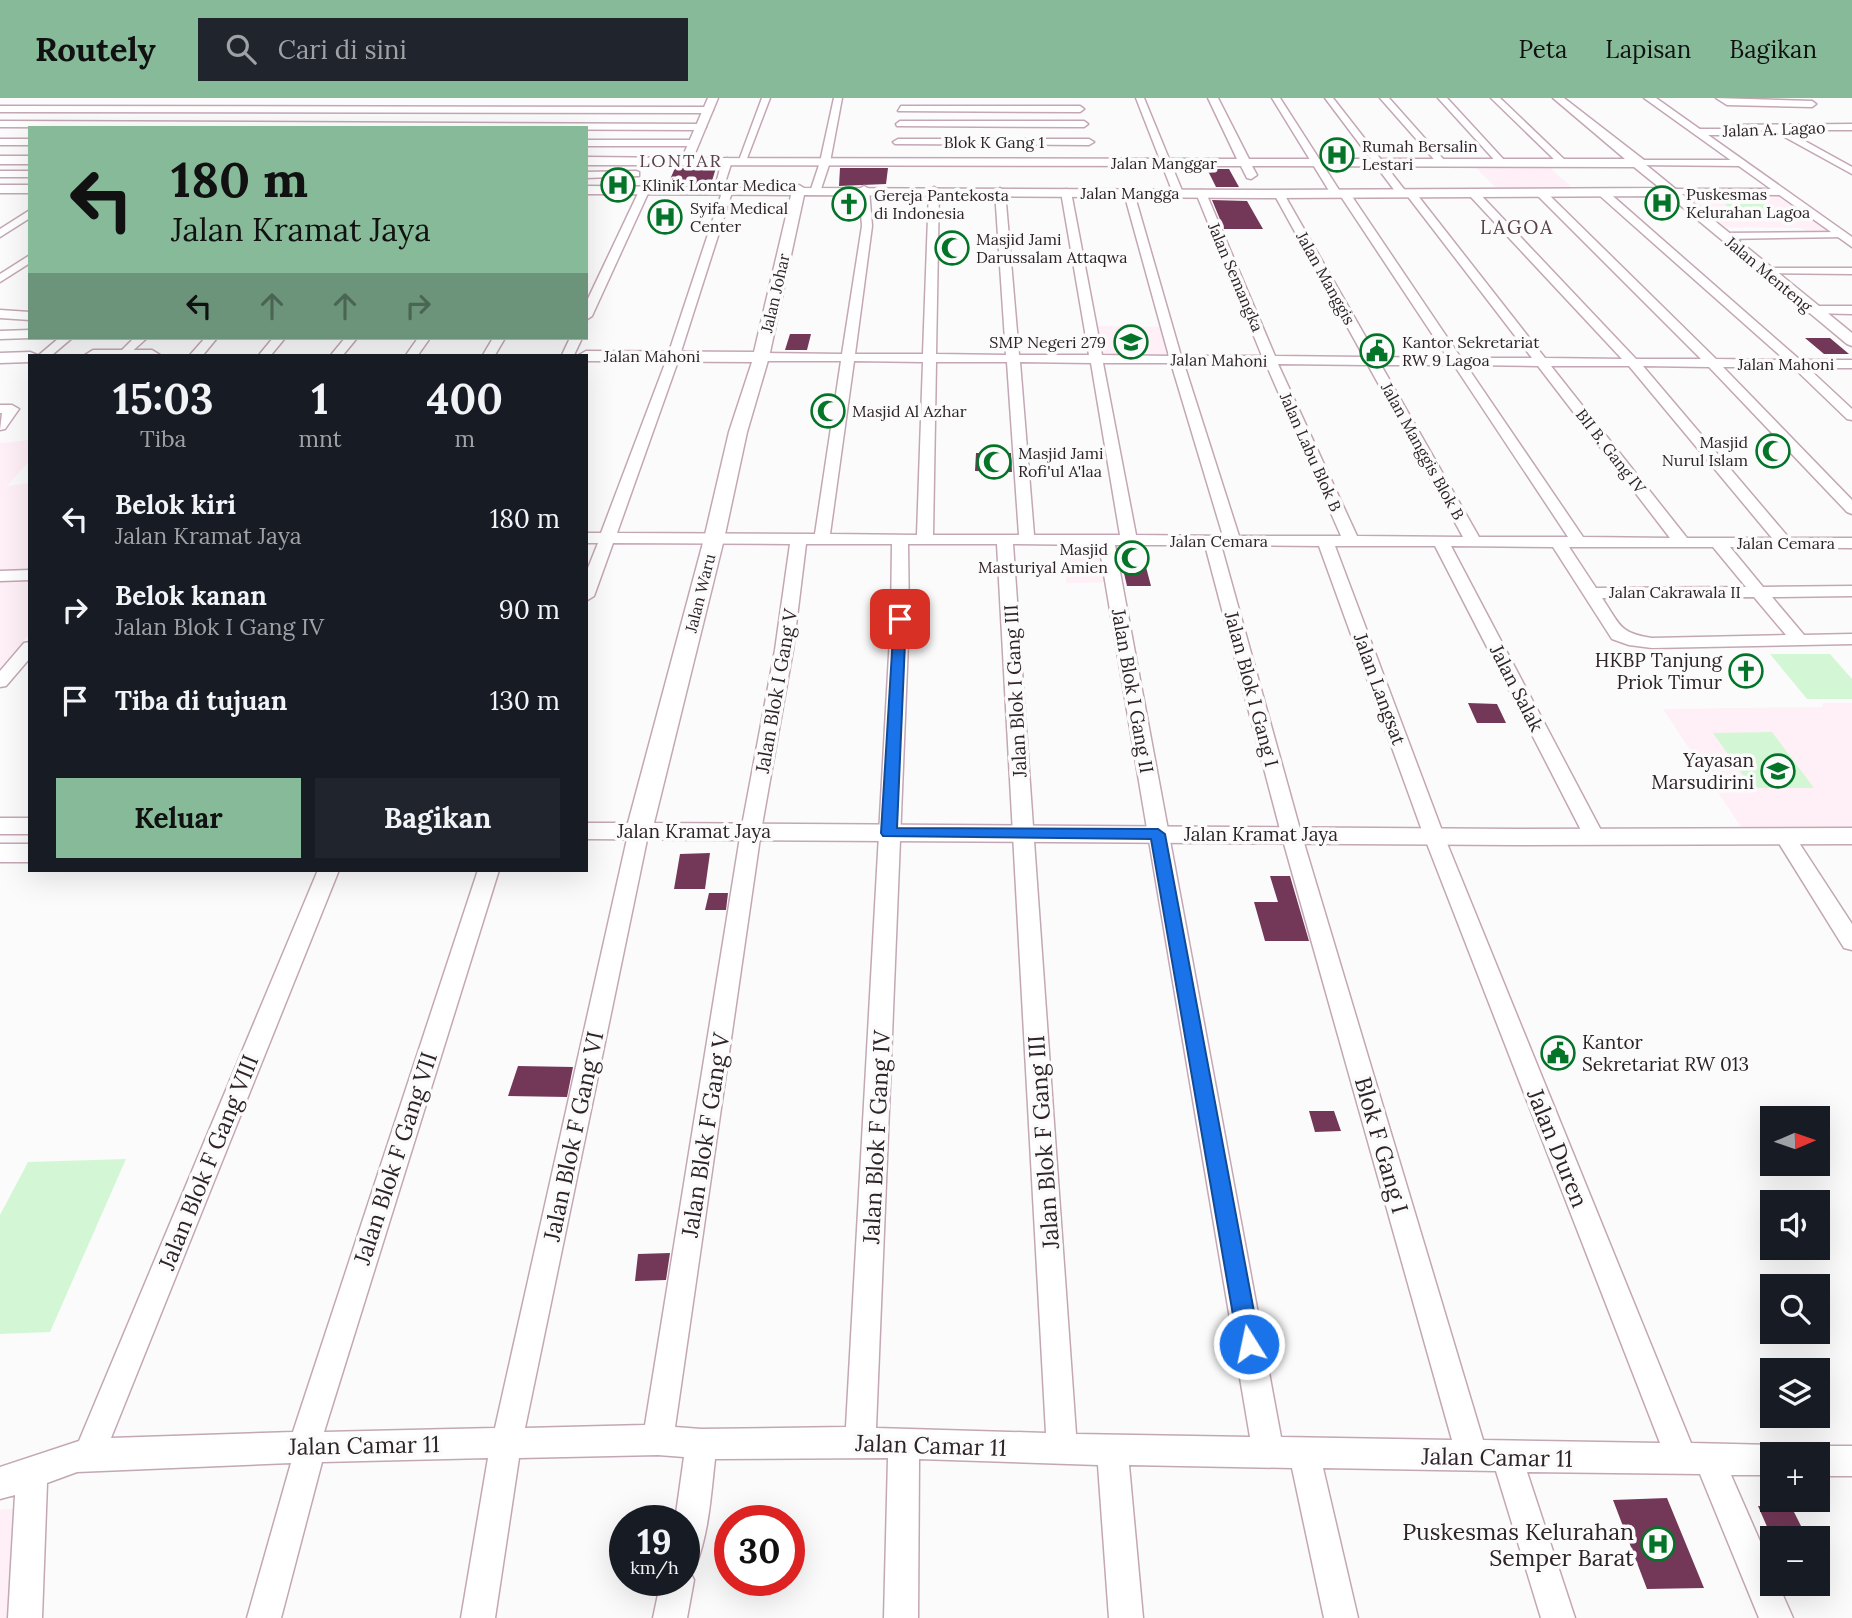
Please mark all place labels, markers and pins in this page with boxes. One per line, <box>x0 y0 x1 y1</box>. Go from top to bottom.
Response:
hospital icon: Rumah Bersalin Lestari <box>1318 136 1356 174</box>
place label: Rumah Bersalin Lestari <box>1362 136 1478 174</box>
hospital icon: Klinik Lontar Medica <box>599 166 637 204</box>
place label: Klinik Lontar Medica <box>642 175 797 195</box>
hospital icon: Puskesmas Kelurahan Lagoa <box>1643 184 1681 222</box>
place label: Puskesmas Kelurahan Lagoa <box>1686 184 1810 222</box>
church icon: Gereja Pantekosta di Indonesia <box>830 185 868 223</box>
place label: Gereja Pantekosta di Indonesia <box>874 185 1009 223</box>
hospital icon: Syifa Medical Center <box>646 198 684 236</box>
place label: Syifa Medical Center <box>690 198 788 236</box>
mosque icon: Masjid Jami Darussalam Attaqwa <box>933 229 971 267</box>
place label: Masjid Jami Darussalam Attaqwa <box>976 229 1128 267</box>
school or university icon: SMP Negeri 279 <box>1112 323 1150 361</box>
place label: SMP Negeri 279 <box>989 332 1106 352</box>
public building icon: Kantor Sekretariat RW 9 Lagoa <box>1358 332 1396 370</box>
place label: Kantor Sekretariat RW 9 Lagoa <box>1402 332 1540 370</box>
mosque icon: Masjid Al Azhar <box>809 392 847 430</box>
place label: Masjid Al Azhar <box>852 401 967 421</box>
place label: Masjid Nurul Islam <box>1662 432 1748 470</box>
mosque icon: Masjid Nurul Islam <box>1754 432 1792 470</box>
mosque icon: Masjid Jami Rofi'ul A'laa <box>975 443 1013 481</box>
place label: Masjid Jami Rofi'ul A'laa <box>1018 443 1104 481</box>
place label: Masjid Masturiyal Amien <box>978 539 1108 577</box>
mosque icon: Masjid Masturiyal Amien <box>1113 539 1151 577</box>
pin <box>870 589 930 649</box>
place label: HKBP Tanjung Priok Timur <box>1595 648 1723 694</box>
church icon: HKBP Tanjung Priok Timur <box>1727 652 1765 690</box>
place label: Yayasan Marsudirini <box>1651 748 1754 794</box>
school or university icon: Yayasan Marsudirini <box>1759 752 1797 790</box>
place label: Kantor Sekretariat RW 013 <box>1582 1030 1749 1076</box>
public building icon: Kantor Sekretariat RW 013 <box>1539 1034 1577 1072</box>
place label: Puskesmas Kelurahan Semper Barat <box>1402 1517 1634 1572</box>
hospital icon: Puskesmas Kelurahan Semper Barat <box>1639 1525 1677 1563</box>

